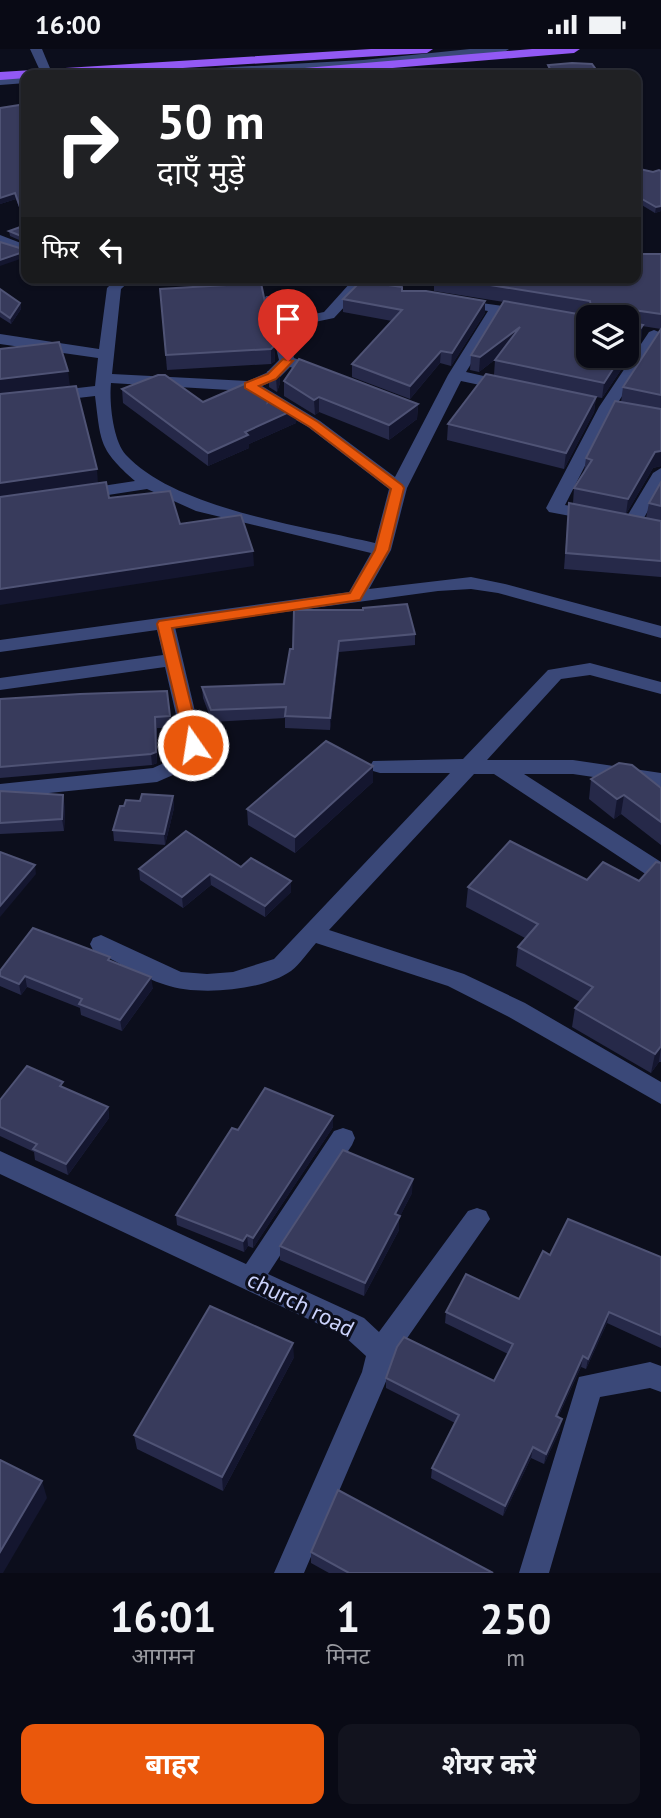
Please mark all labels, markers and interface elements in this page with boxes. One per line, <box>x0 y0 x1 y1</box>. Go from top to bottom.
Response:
text: 16:00 <box>35 8 101 41</box>
text: 50 m <box>157 89 264 153</box>
icon: right <box>42 98 133 189</box>
text: दाएँ मुड़ें <box>157 151 245 193</box>
icon: left <box>93 231 131 269</box>
text: फिर <box>42 232 79 265</box>
pin <box>258 289 318 361</box>
icon: arrive <box>269 300 307 338</box>
map controls <box>576 305 639 368</box>
button: layers <box>576 305 639 368</box>
position arrow <box>156 708 230 782</box>
street label: church road <box>243 1264 360 1343</box>
text: 16:01 <box>110 1589 216 1644</box>
text: 1 <box>336 1589 360 1644</box>
text: 250 <box>480 1591 551 1646</box>
text: आगमन <box>132 1641 194 1670</box>
text: मिनट <box>326 1641 370 1670</box>
text: m <box>506 1643 525 1672</box>
button: बाहर <box>21 1724 324 1804</box>
button: शेयर करें <box>338 1724 640 1804</box>

